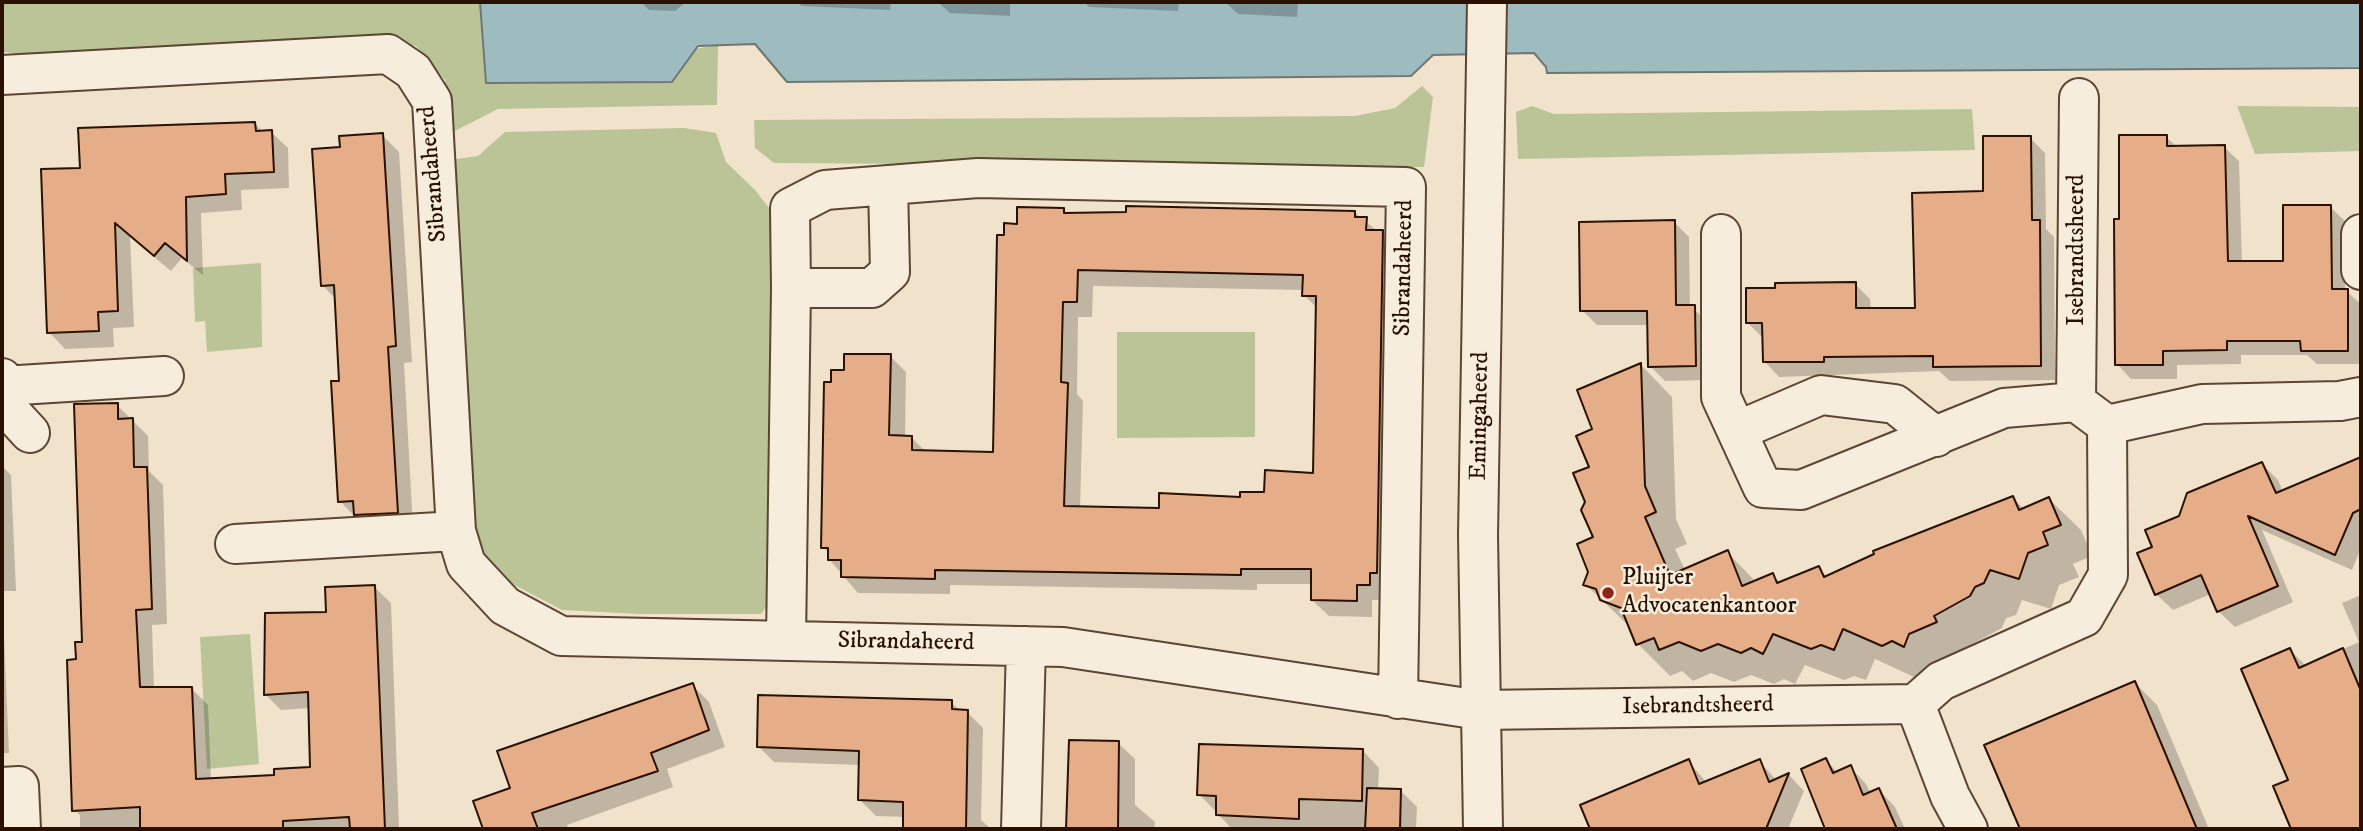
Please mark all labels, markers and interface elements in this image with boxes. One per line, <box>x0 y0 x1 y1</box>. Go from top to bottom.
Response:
street label: Sibrandaheerd <box>414 105 454 243</box>
street label: Isebrandtsheerd <box>2064 174 2092 326</box>
street label: Sibrandaheerd <box>1389 199 1421 337</box>
street label: Emingaheerd <box>1465 351 1497 481</box>
place label: Pluijter Advocatenkantoor <box>1622 565 1796 621</box>
marker: Pluijter Advocatenkantoor <box>1600 585 1616 601</box>
street label: Sibrandaheerd <box>837 627 975 659</box>
street label: Isebrandtsheerd <box>1622 691 1774 723</box>

